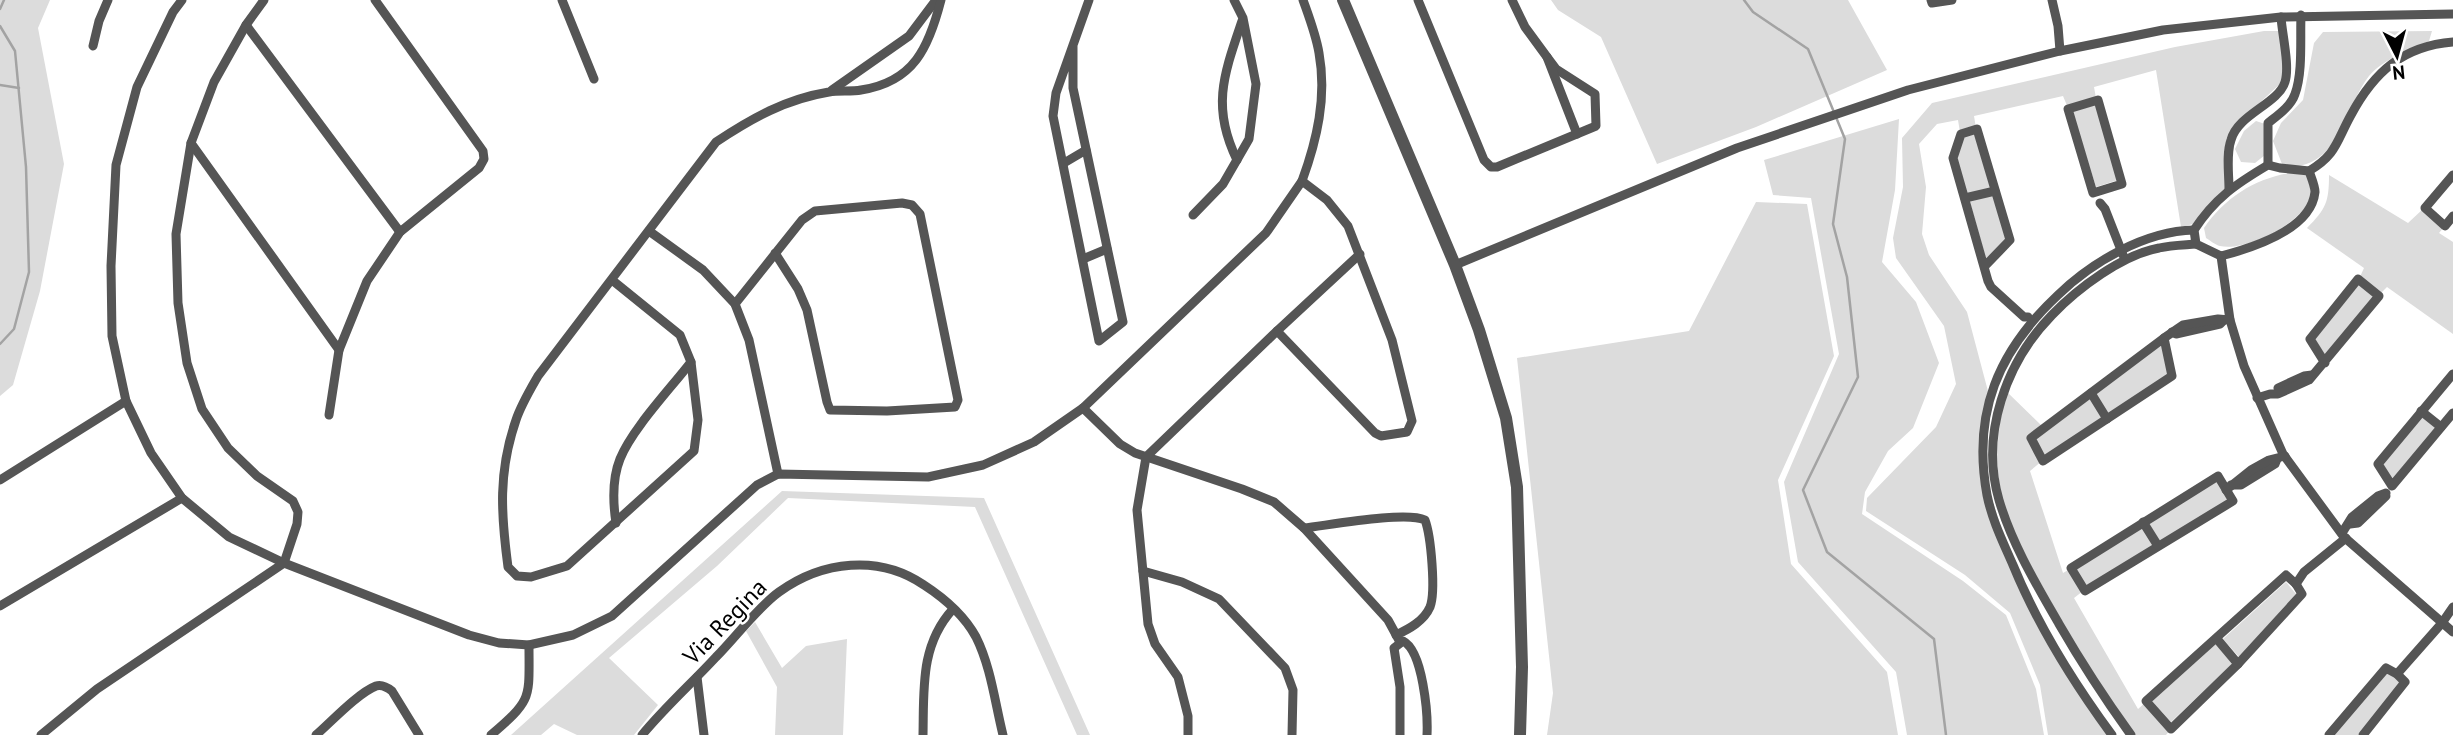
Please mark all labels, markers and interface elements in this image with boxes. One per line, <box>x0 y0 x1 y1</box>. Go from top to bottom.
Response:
north arrow <box>2362 21 2432 91</box>
text: N <box>2391 60 2406 85</box>
street label: Via Regina <box>675 572 773 672</box>

